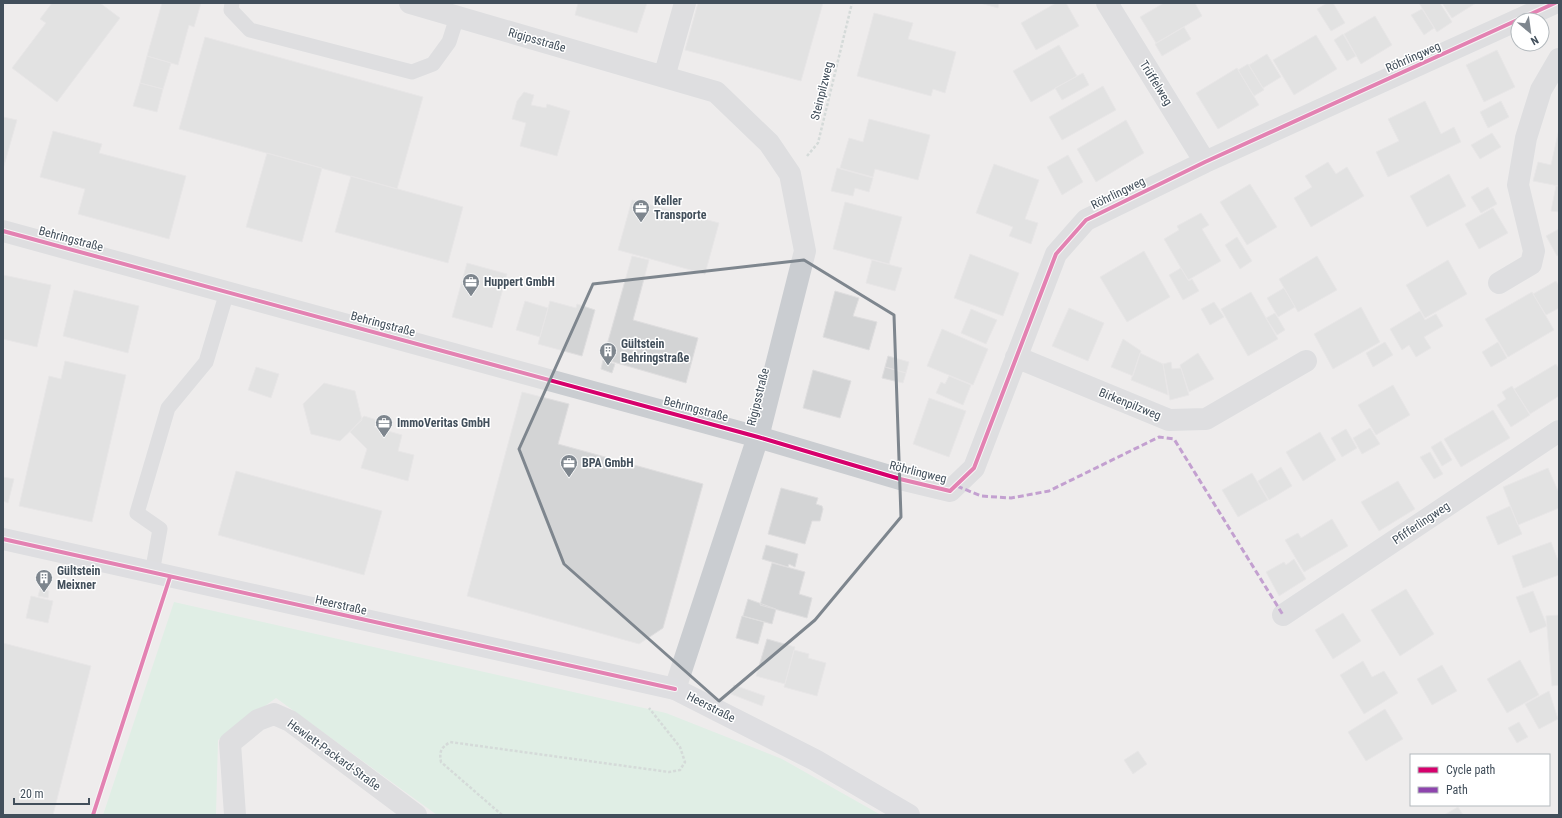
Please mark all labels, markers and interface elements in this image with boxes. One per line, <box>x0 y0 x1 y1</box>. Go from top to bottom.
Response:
north arrow <box>1510 12 1550 52</box>
street label: Rigipsstraße <box>507 25 568 55</box>
text: N <box>1528 33 1541 48</box>
street label: Röhrlingweg <box>1383 39 1443 75</box>
street label: Trüffelweg <box>1137 58 1175 108</box>
street label: Steinpilzweg <box>808 60 836 122</box>
street label: Röhrlingweg <box>1089 174 1147 212</box>
place label: Keller Transporte <box>654 194 707 222</box>
office icon: Keller Transporte <box>631 198 651 223</box>
street label: Behringstraße <box>37 224 105 254</box>
office icon: Huppert GmbH <box>461 272 481 297</box>
place label: Huppert GmbH <box>484 275 555 289</box>
street label: Behringstraße <box>349 309 417 339</box>
place label: Gültstein Behringstraße <box>621 337 690 365</box>
building icon: Gültstein Behringstraße <box>598 341 618 366</box>
street label: Rigipsstraße <box>744 366 772 427</box>
street label: Birkenpilzweg <box>1097 385 1163 423</box>
street label: Behringstraße <box>662 394 730 424</box>
office icon: ImmoVeritas GmbH <box>374 413 394 438</box>
place label: ImmoVeritas GmbH <box>397 416 490 430</box>
office icon: BPA GmbH <box>559 453 579 478</box>
place label: BPA GmbH <box>582 456 634 470</box>
street label: Röhrlingweg <box>888 458 948 486</box>
street label: Pfifferlingweg <box>1390 499 1452 547</box>
place label: Gültstein Meixner <box>57 564 101 592</box>
building icon: Gültstein Meixner <box>34 568 54 593</box>
street label: Heerstraße <box>314 592 368 618</box>
street label: Heerstraße <box>684 689 738 725</box>
street label: Hewlett-Packard-Straße <box>285 717 384 794</box>
legend <box>1410 754 1550 806</box>
text: Cycle path <box>1446 763 1496 777</box>
scale bar <box>14 780 89 806</box>
text: Path <box>1446 783 1468 797</box>
text: 20 m <box>20 787 44 801</box>

